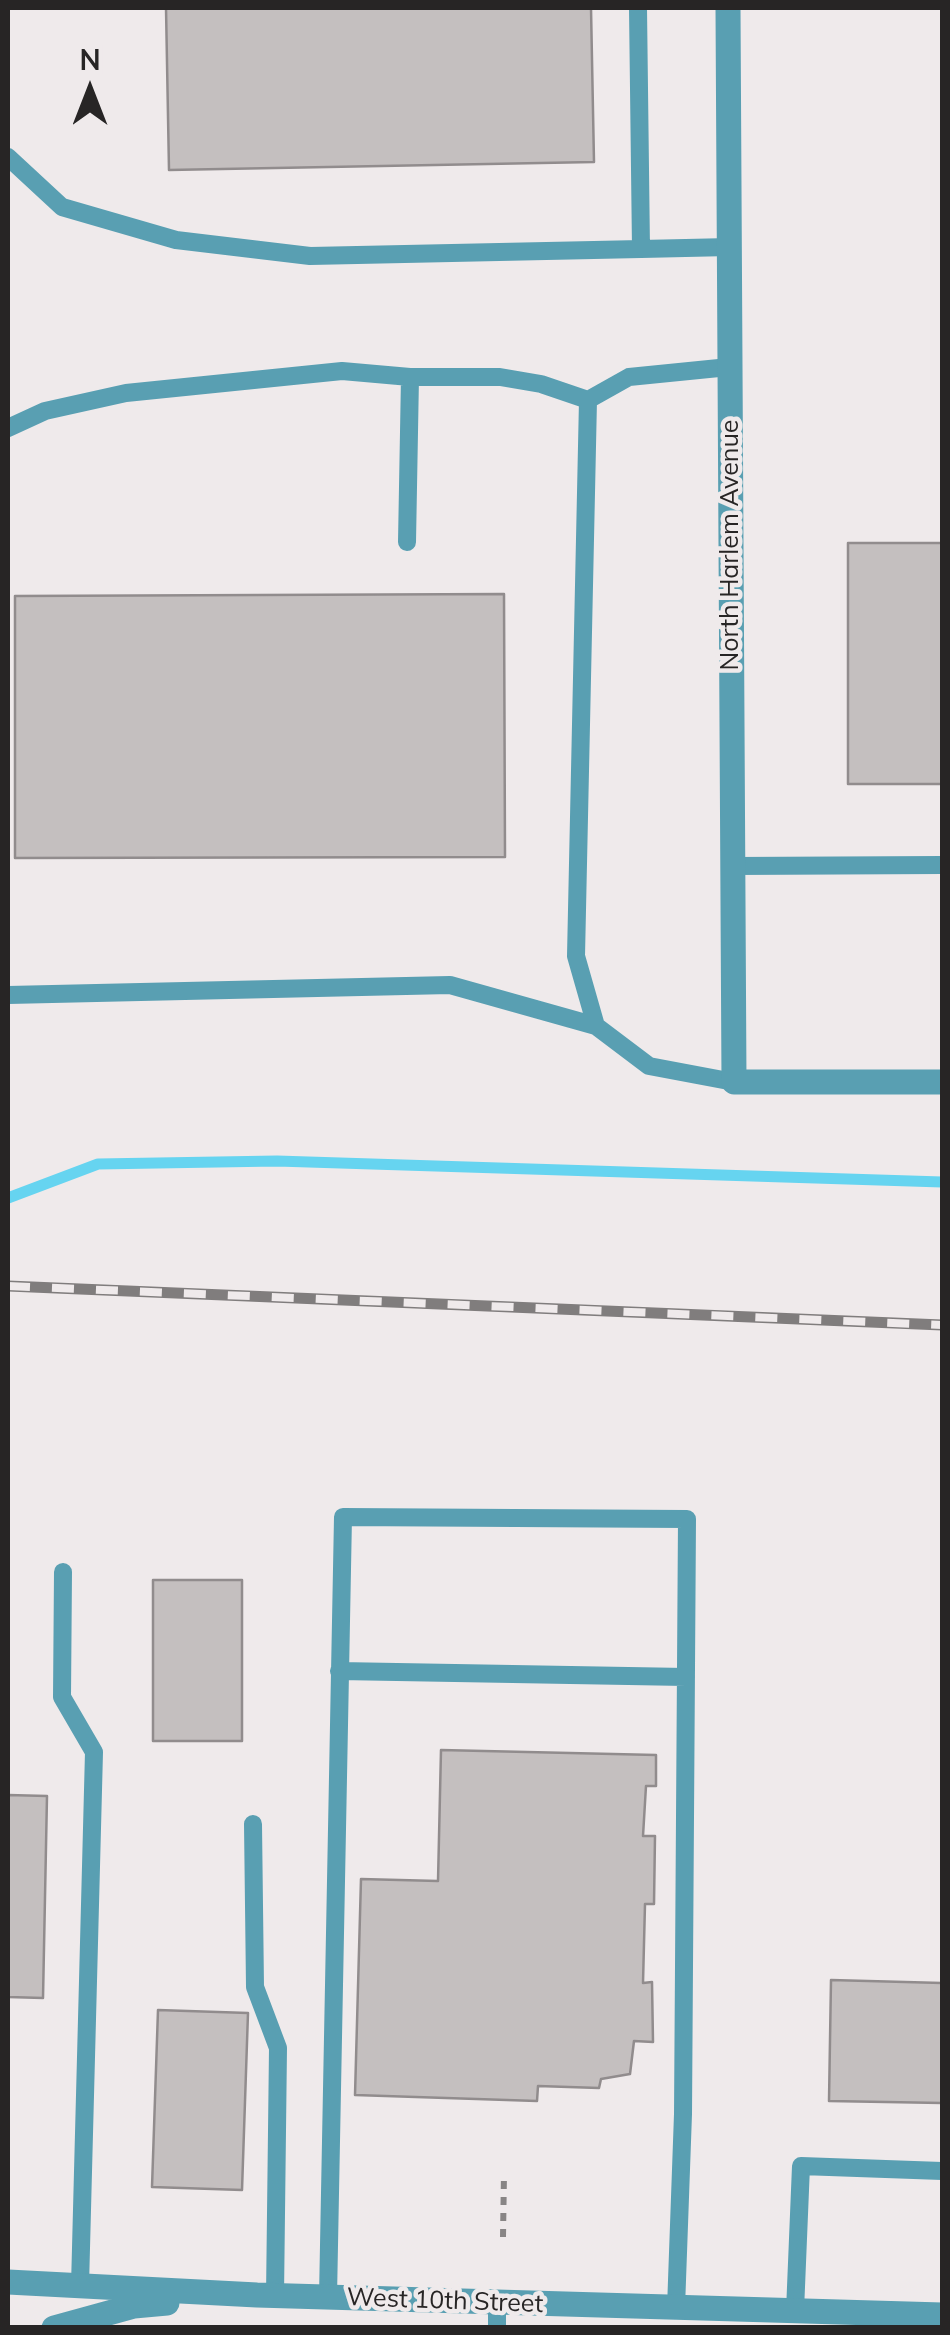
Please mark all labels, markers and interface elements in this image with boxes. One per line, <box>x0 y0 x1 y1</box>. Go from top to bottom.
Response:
north arrow <box>40 40 140 140</box>
text: N <box>79 42 101 77</box>
street label: North Harlem Avenue <box>715 420 745 670</box>
street label: West 10th Street <box>346 2283 544 2319</box>

